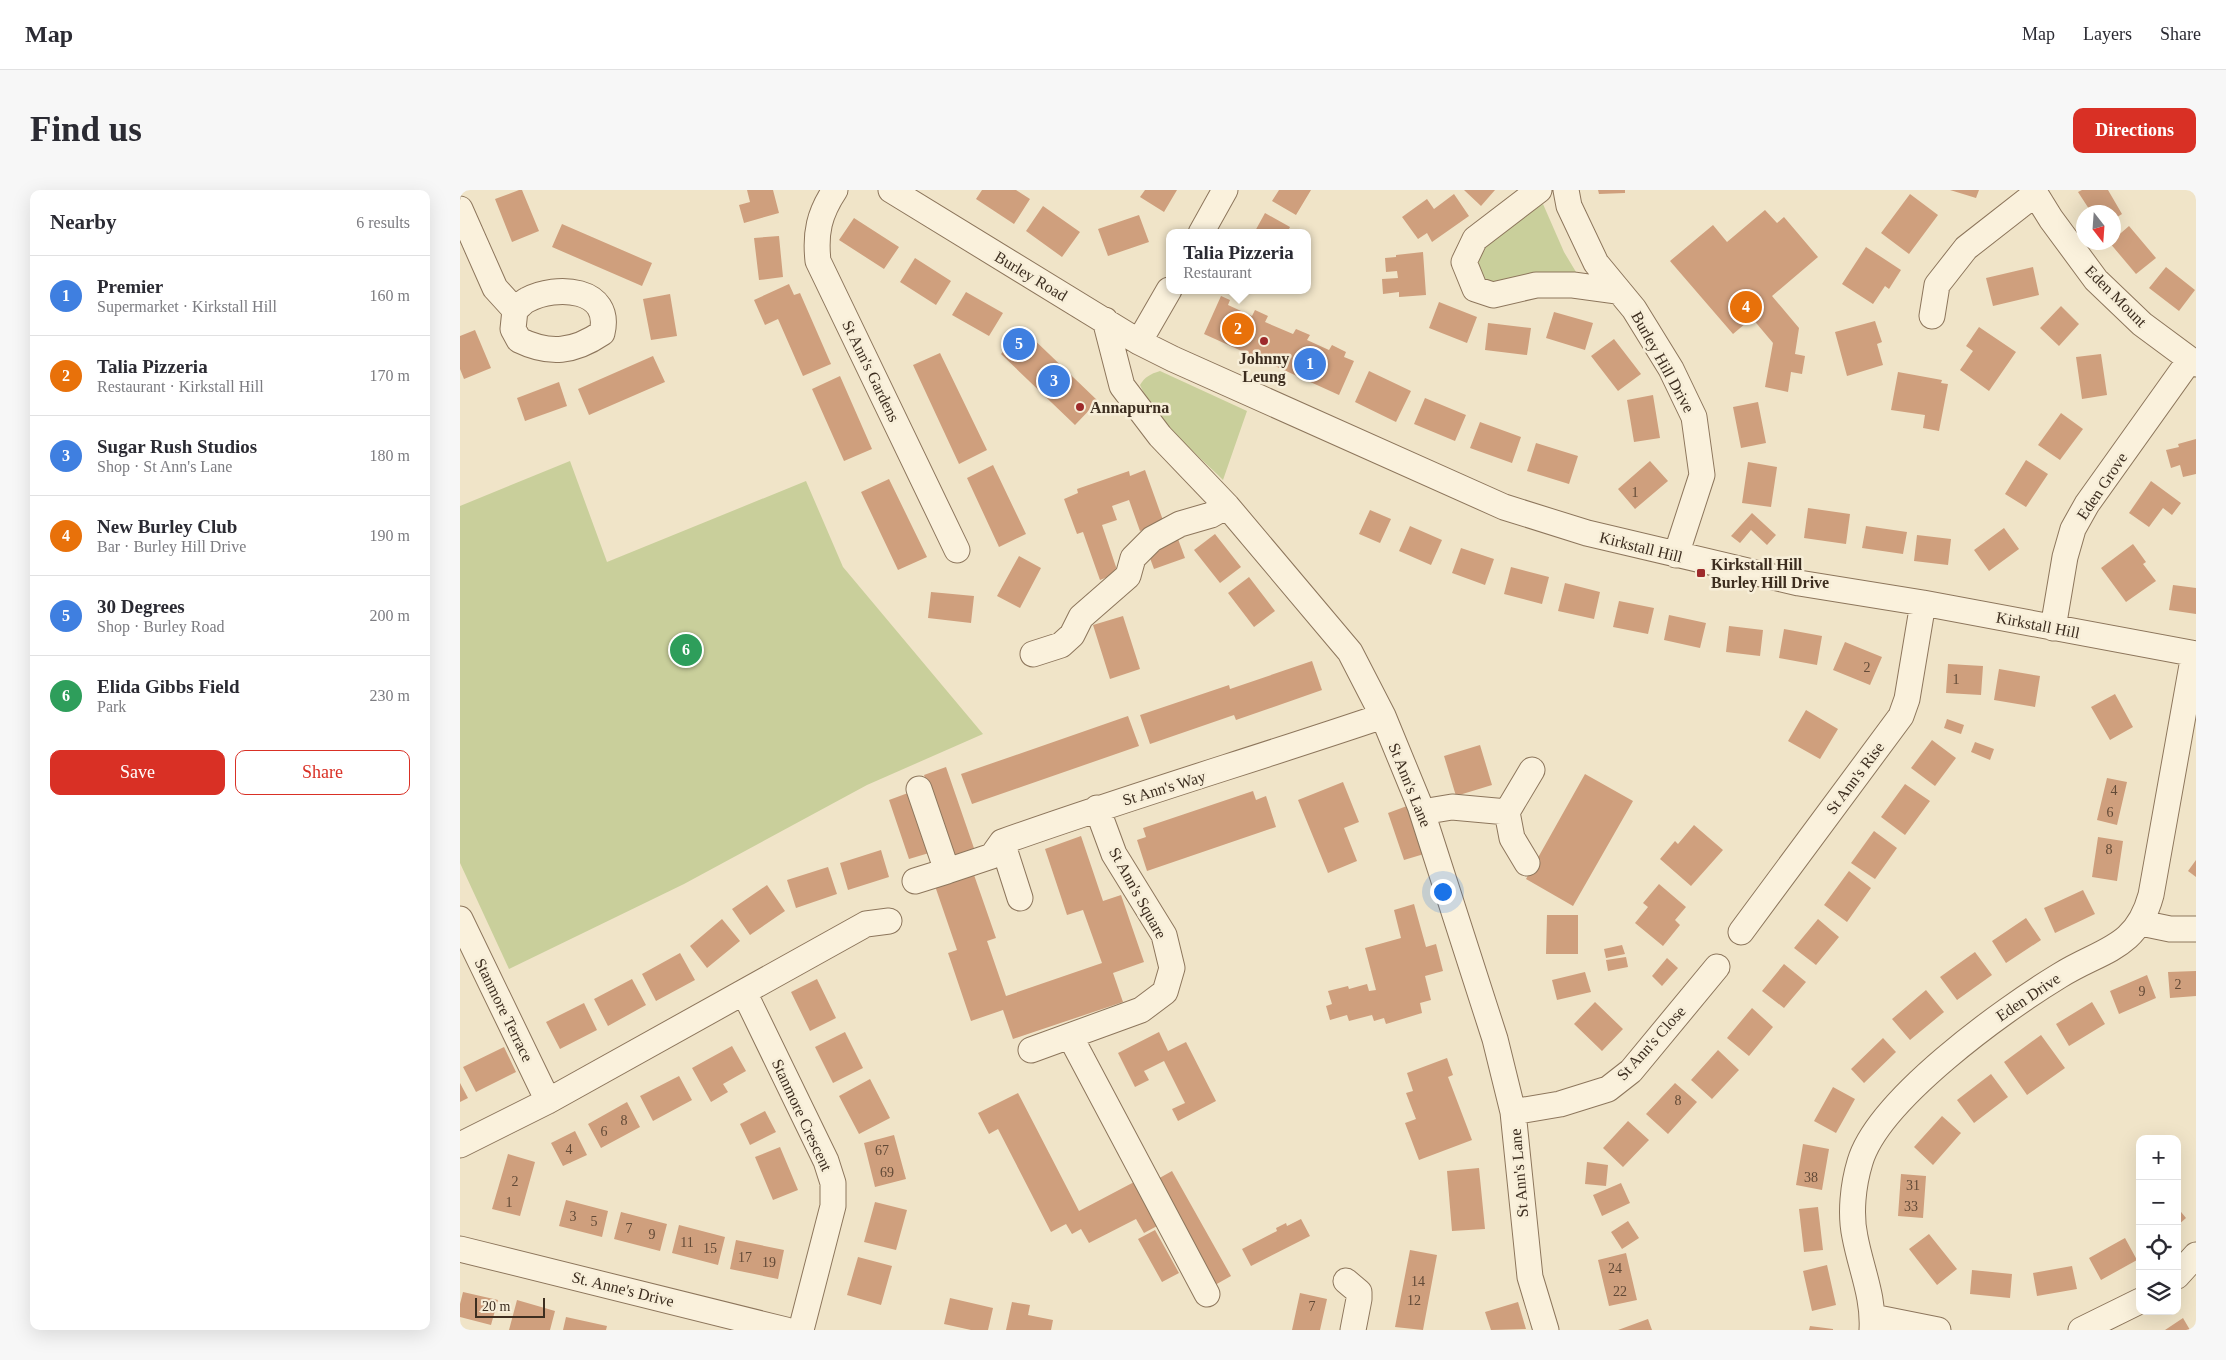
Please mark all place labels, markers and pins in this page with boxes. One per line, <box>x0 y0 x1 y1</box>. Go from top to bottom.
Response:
pin: 4 <box>1730 288 1762 326</box>
pin: 2 <box>1222 310 1254 348</box>
pin: 5 <box>1003 325 1035 363</box>
marker: Johnny Leung <box>1258 335 1270 347</box>
pin: 1 <box>1294 345 1326 383</box>
place label: Johnny Leung <box>1239 350 1289 386</box>
pin: 3 <box>1038 362 1070 400</box>
place label: Annapurna <box>1090 399 1169 417</box>
marker: Annapurna <box>1074 401 1086 413</box>
place label: Kirkstall Hill Burley Hill Drive <box>1711 556 1829 592</box>
marker: Kirkstall Hill Burley Hill Drive <box>1695 567 1707 579</box>
pin: 6 <box>670 631 702 669</box>

